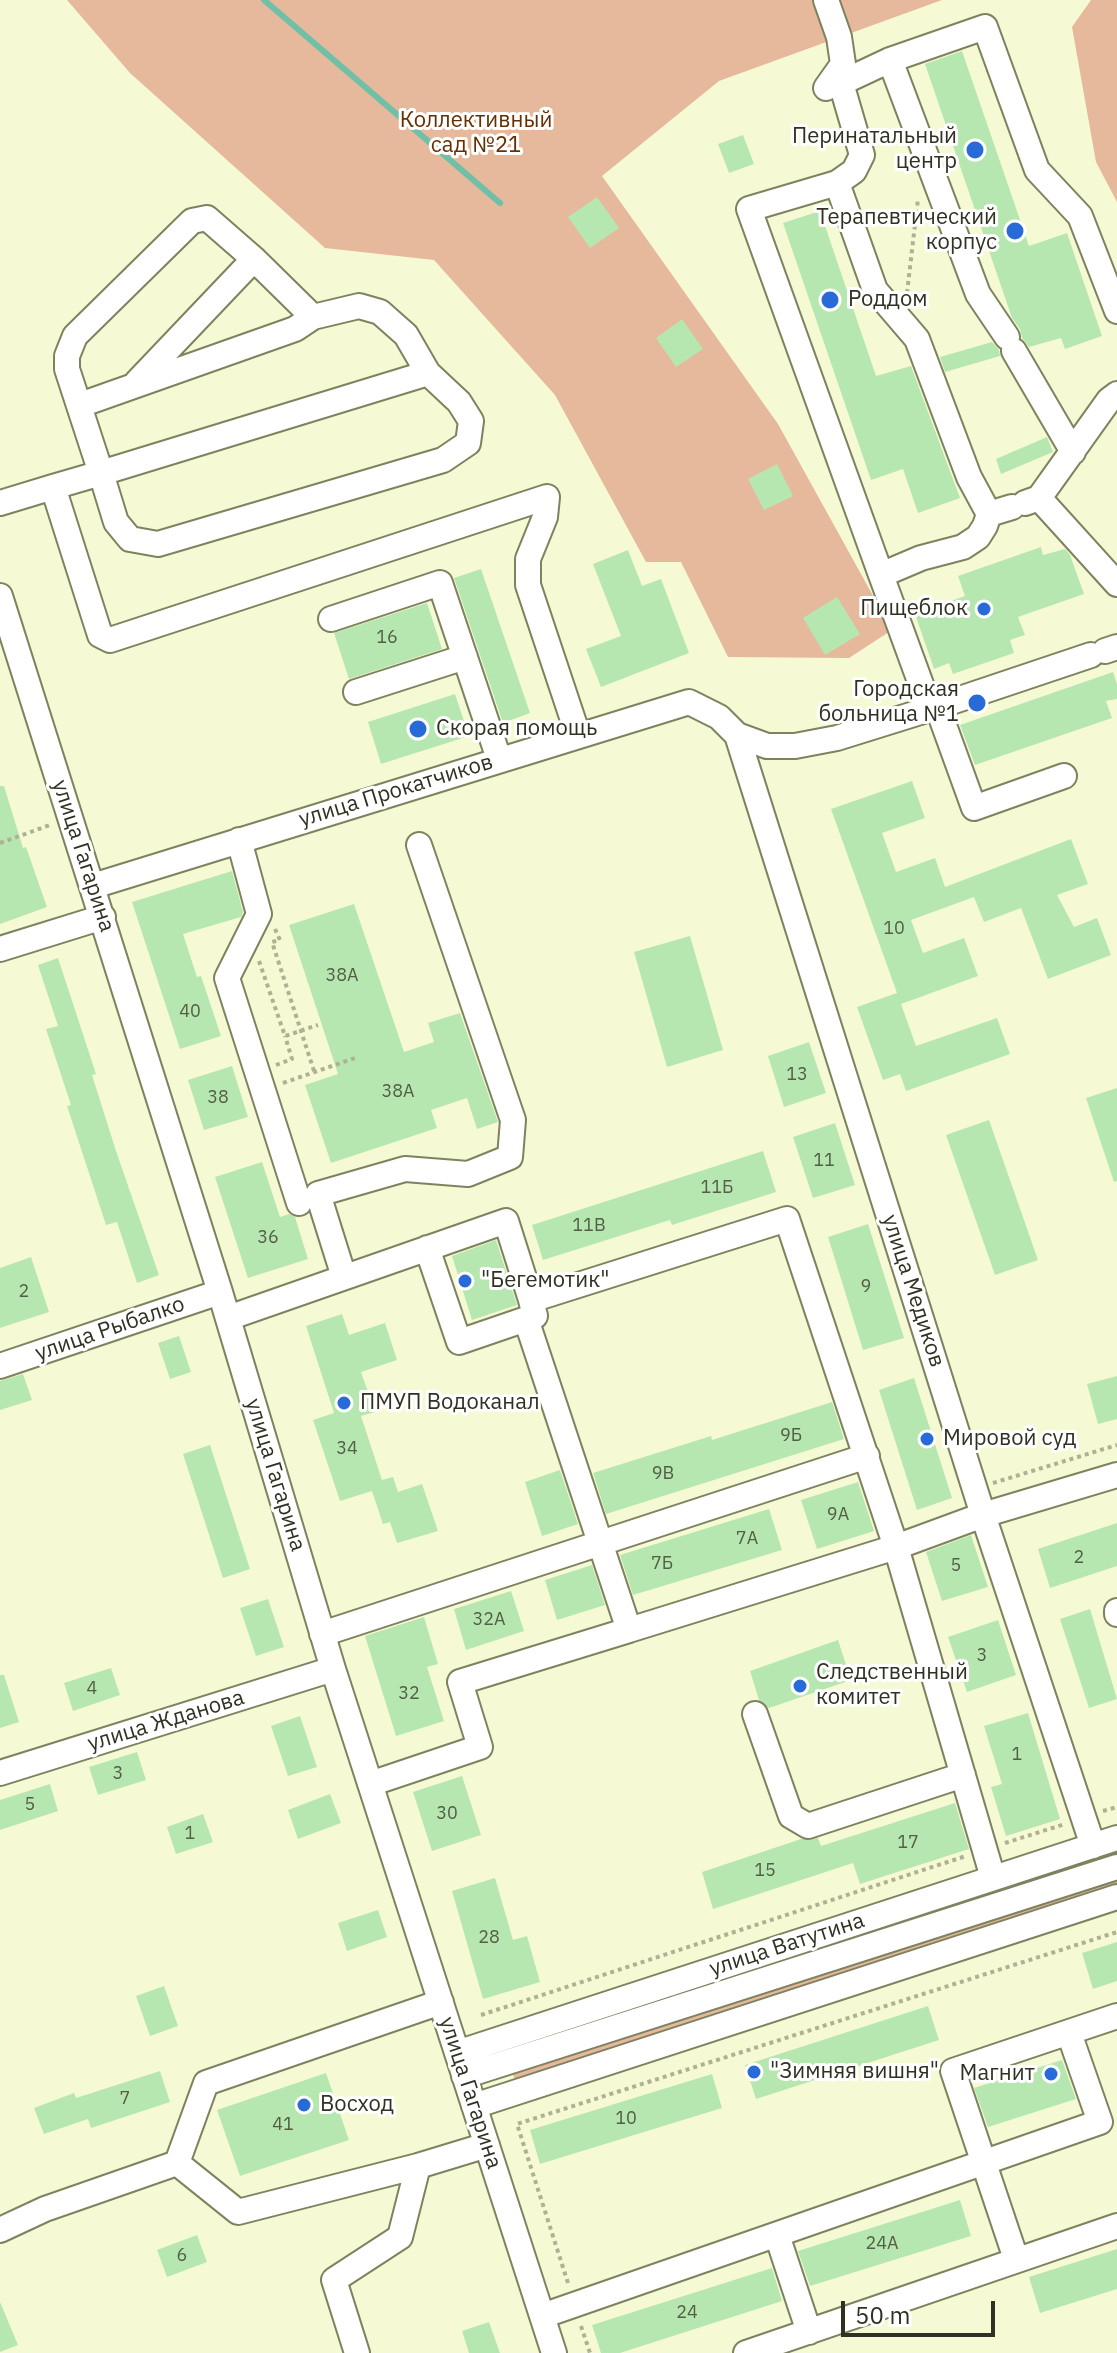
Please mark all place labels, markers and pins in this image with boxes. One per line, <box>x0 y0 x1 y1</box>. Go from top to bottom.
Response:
place label: Перинатальный центр <box>792 124 957 176</box>
marker: Перинатальный центр <box>964 139 986 161</box>
place label: Терапевтический корпус <box>816 205 997 256</box>
marker: Терапевтический корпус <box>1004 220 1026 242</box>
place label: Роддом <box>848 287 928 313</box>
marker: Роддом <box>819 289 841 311</box>
place label: Пищеблок <box>860 596 968 622</box>
marker: Пищеблок <box>975 600 993 618</box>
place label: Городская больница №1 <box>819 677 959 728</box>
marker: Городская больница №1 <box>966 692 988 714</box>
place label: Скорая помощь <box>436 716 597 742</box>
marker: Скорая помощь <box>407 718 429 740</box>
place label: "Бегемотик" <box>481 1268 610 1294</box>
marker: "Бегемотик" <box>456 1272 474 1290</box>
place label: ПМУП Водоканал <box>360 1390 540 1416</box>
marker: ПМУП Водоканал <box>335 1394 353 1412</box>
place label: Мировой суд <box>943 1426 1076 1452</box>
marker: Мировой суд <box>918 1430 936 1448</box>
place label: Следственный комитет <box>816 1660 968 1712</box>
marker: Следственный комитет <box>791 1677 809 1695</box>
place label: "Зимняя вишня" <box>770 2059 939 2085</box>
place label: Магнит <box>960 2061 1035 2087</box>
marker: "Зимняя вишня" <box>745 2063 763 2081</box>
marker: Магнит <box>1042 2065 1060 2083</box>
place label: Восход <box>320 2092 394 2118</box>
marker: Восход <box>295 2096 313 2114</box>

